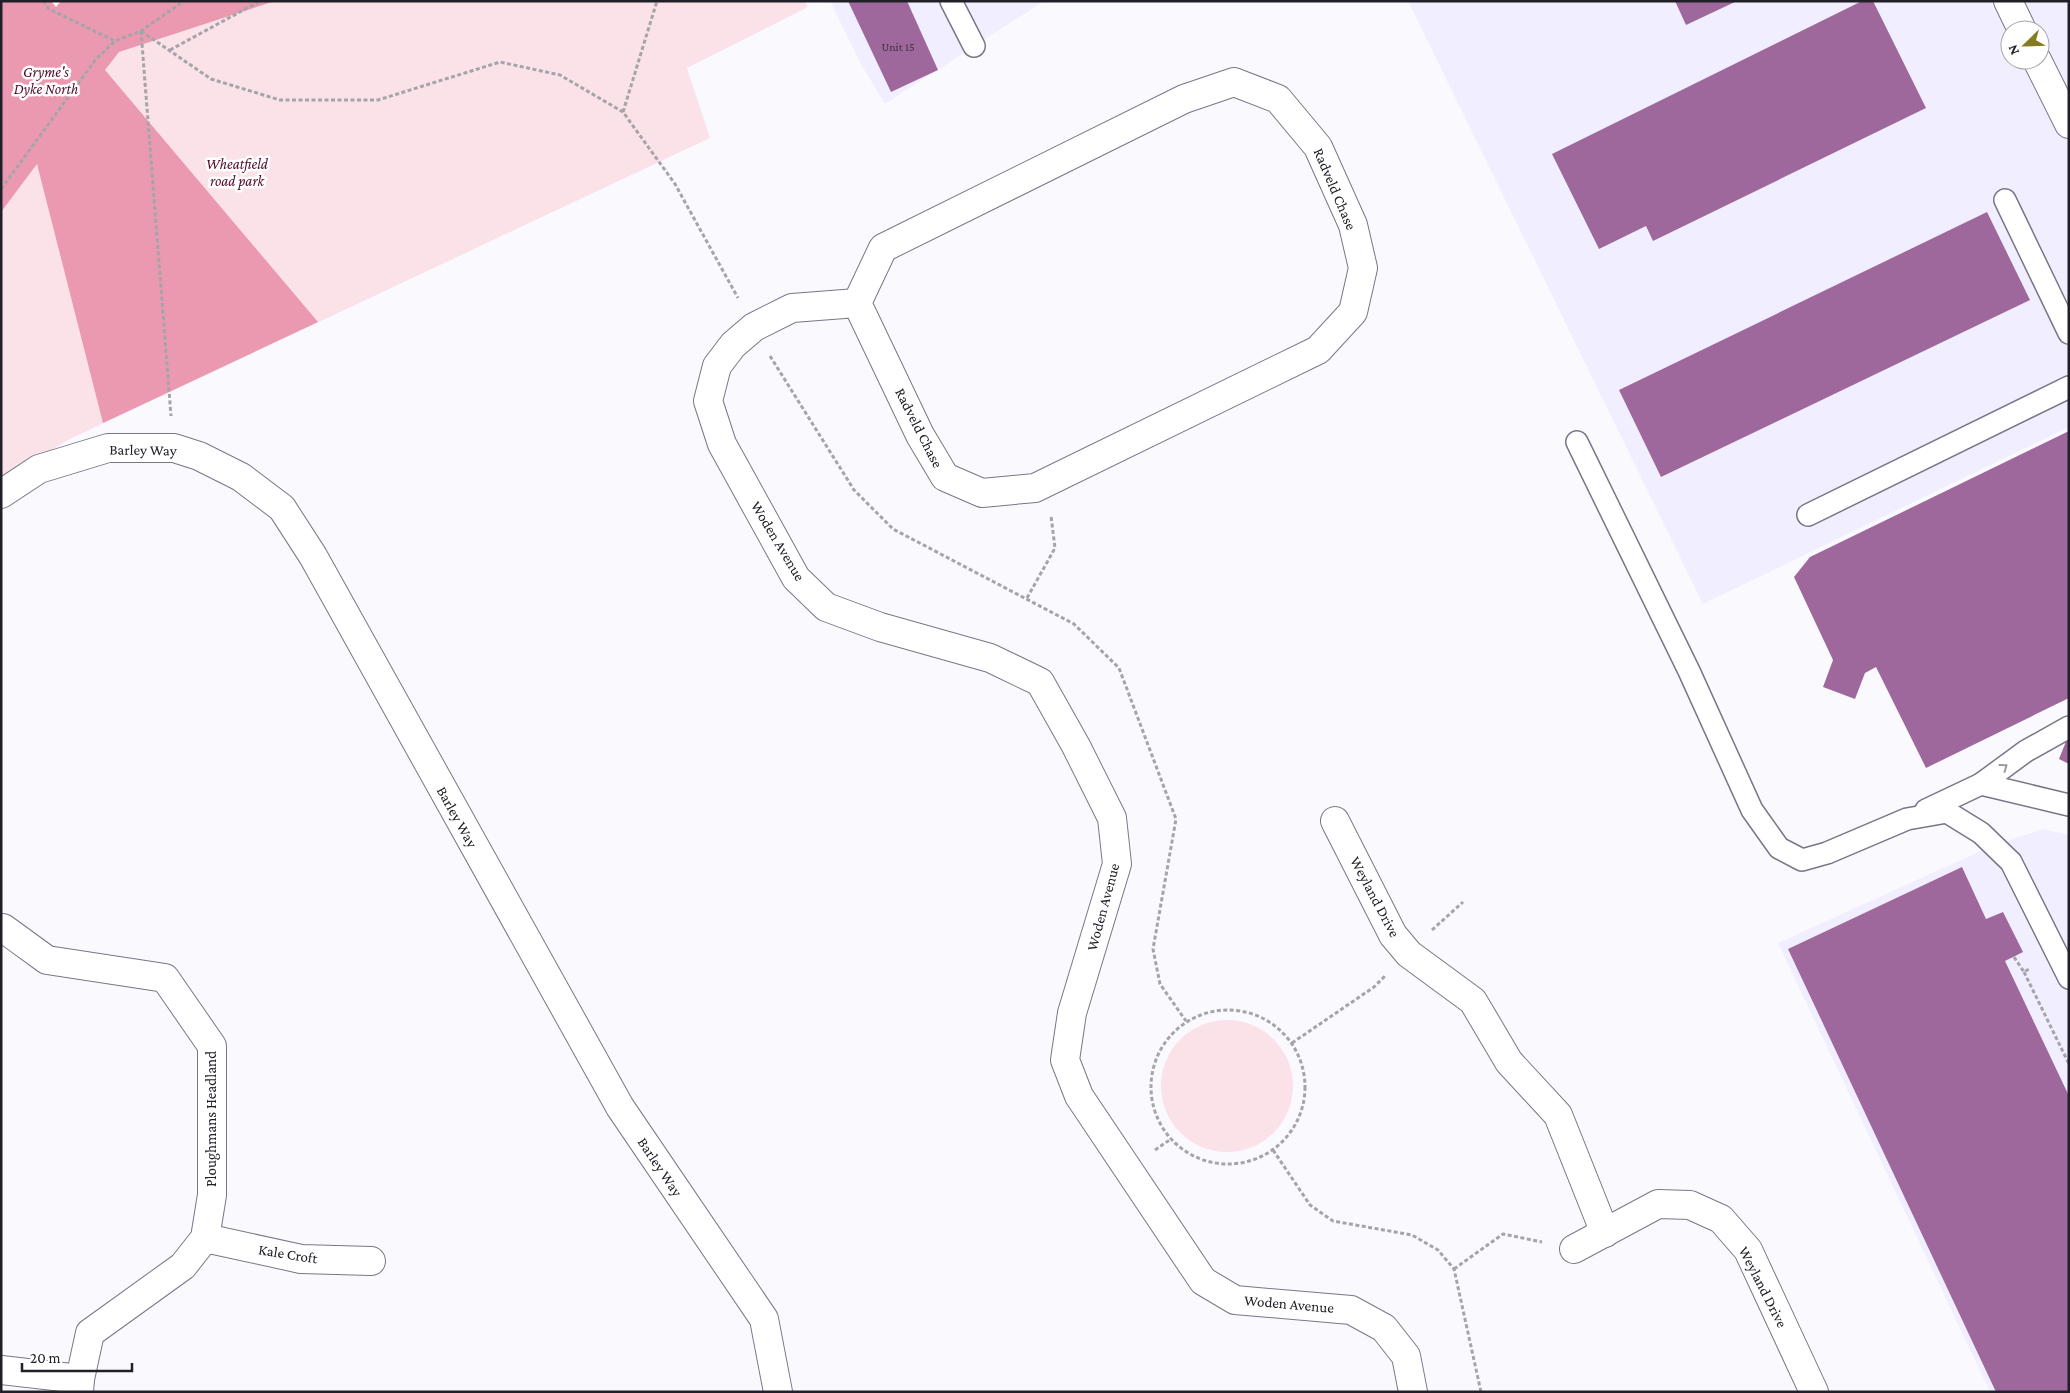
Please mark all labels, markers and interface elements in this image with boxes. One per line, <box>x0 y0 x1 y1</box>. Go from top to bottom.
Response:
north arrow <box>2000 20 2050 70</box>
house number: Unit 15 <box>881 40 915 54</box>
text: N <box>2004 42 2022 58</box>
park label: Gryme's Dyke North <box>14 64 78 98</box>
street label: Radveld Chase <box>1311 146 1360 233</box>
park label: Wheatfield road park <box>206 156 269 190</box>
street label: Radveld Chase <box>892 385 946 471</box>
street label: Barley Way <box>109 441 177 460</box>
street label: Woden Avenue <box>748 498 808 584</box>
one-way arrow <box>1998 764 2007 773</box>
street label: Barley Way <box>433 784 480 851</box>
street label: Weyland Drive <box>1346 854 1403 941</box>
street label: Woden Avenue <box>1084 861 1122 953</box>
street label: Ploughmans Headland <box>203 1051 220 1187</box>
street label: Barley Way <box>634 1135 686 1200</box>
street label: Kale Croft <box>257 1241 320 1267</box>
street label: Weyland Drive <box>1735 1244 1790 1331</box>
street label: Woden Avenue <box>1243 1292 1335 1316</box>
scale bar <box>22 1340 132 1372</box>
text: 20 m <box>30 1350 61 1366</box>

